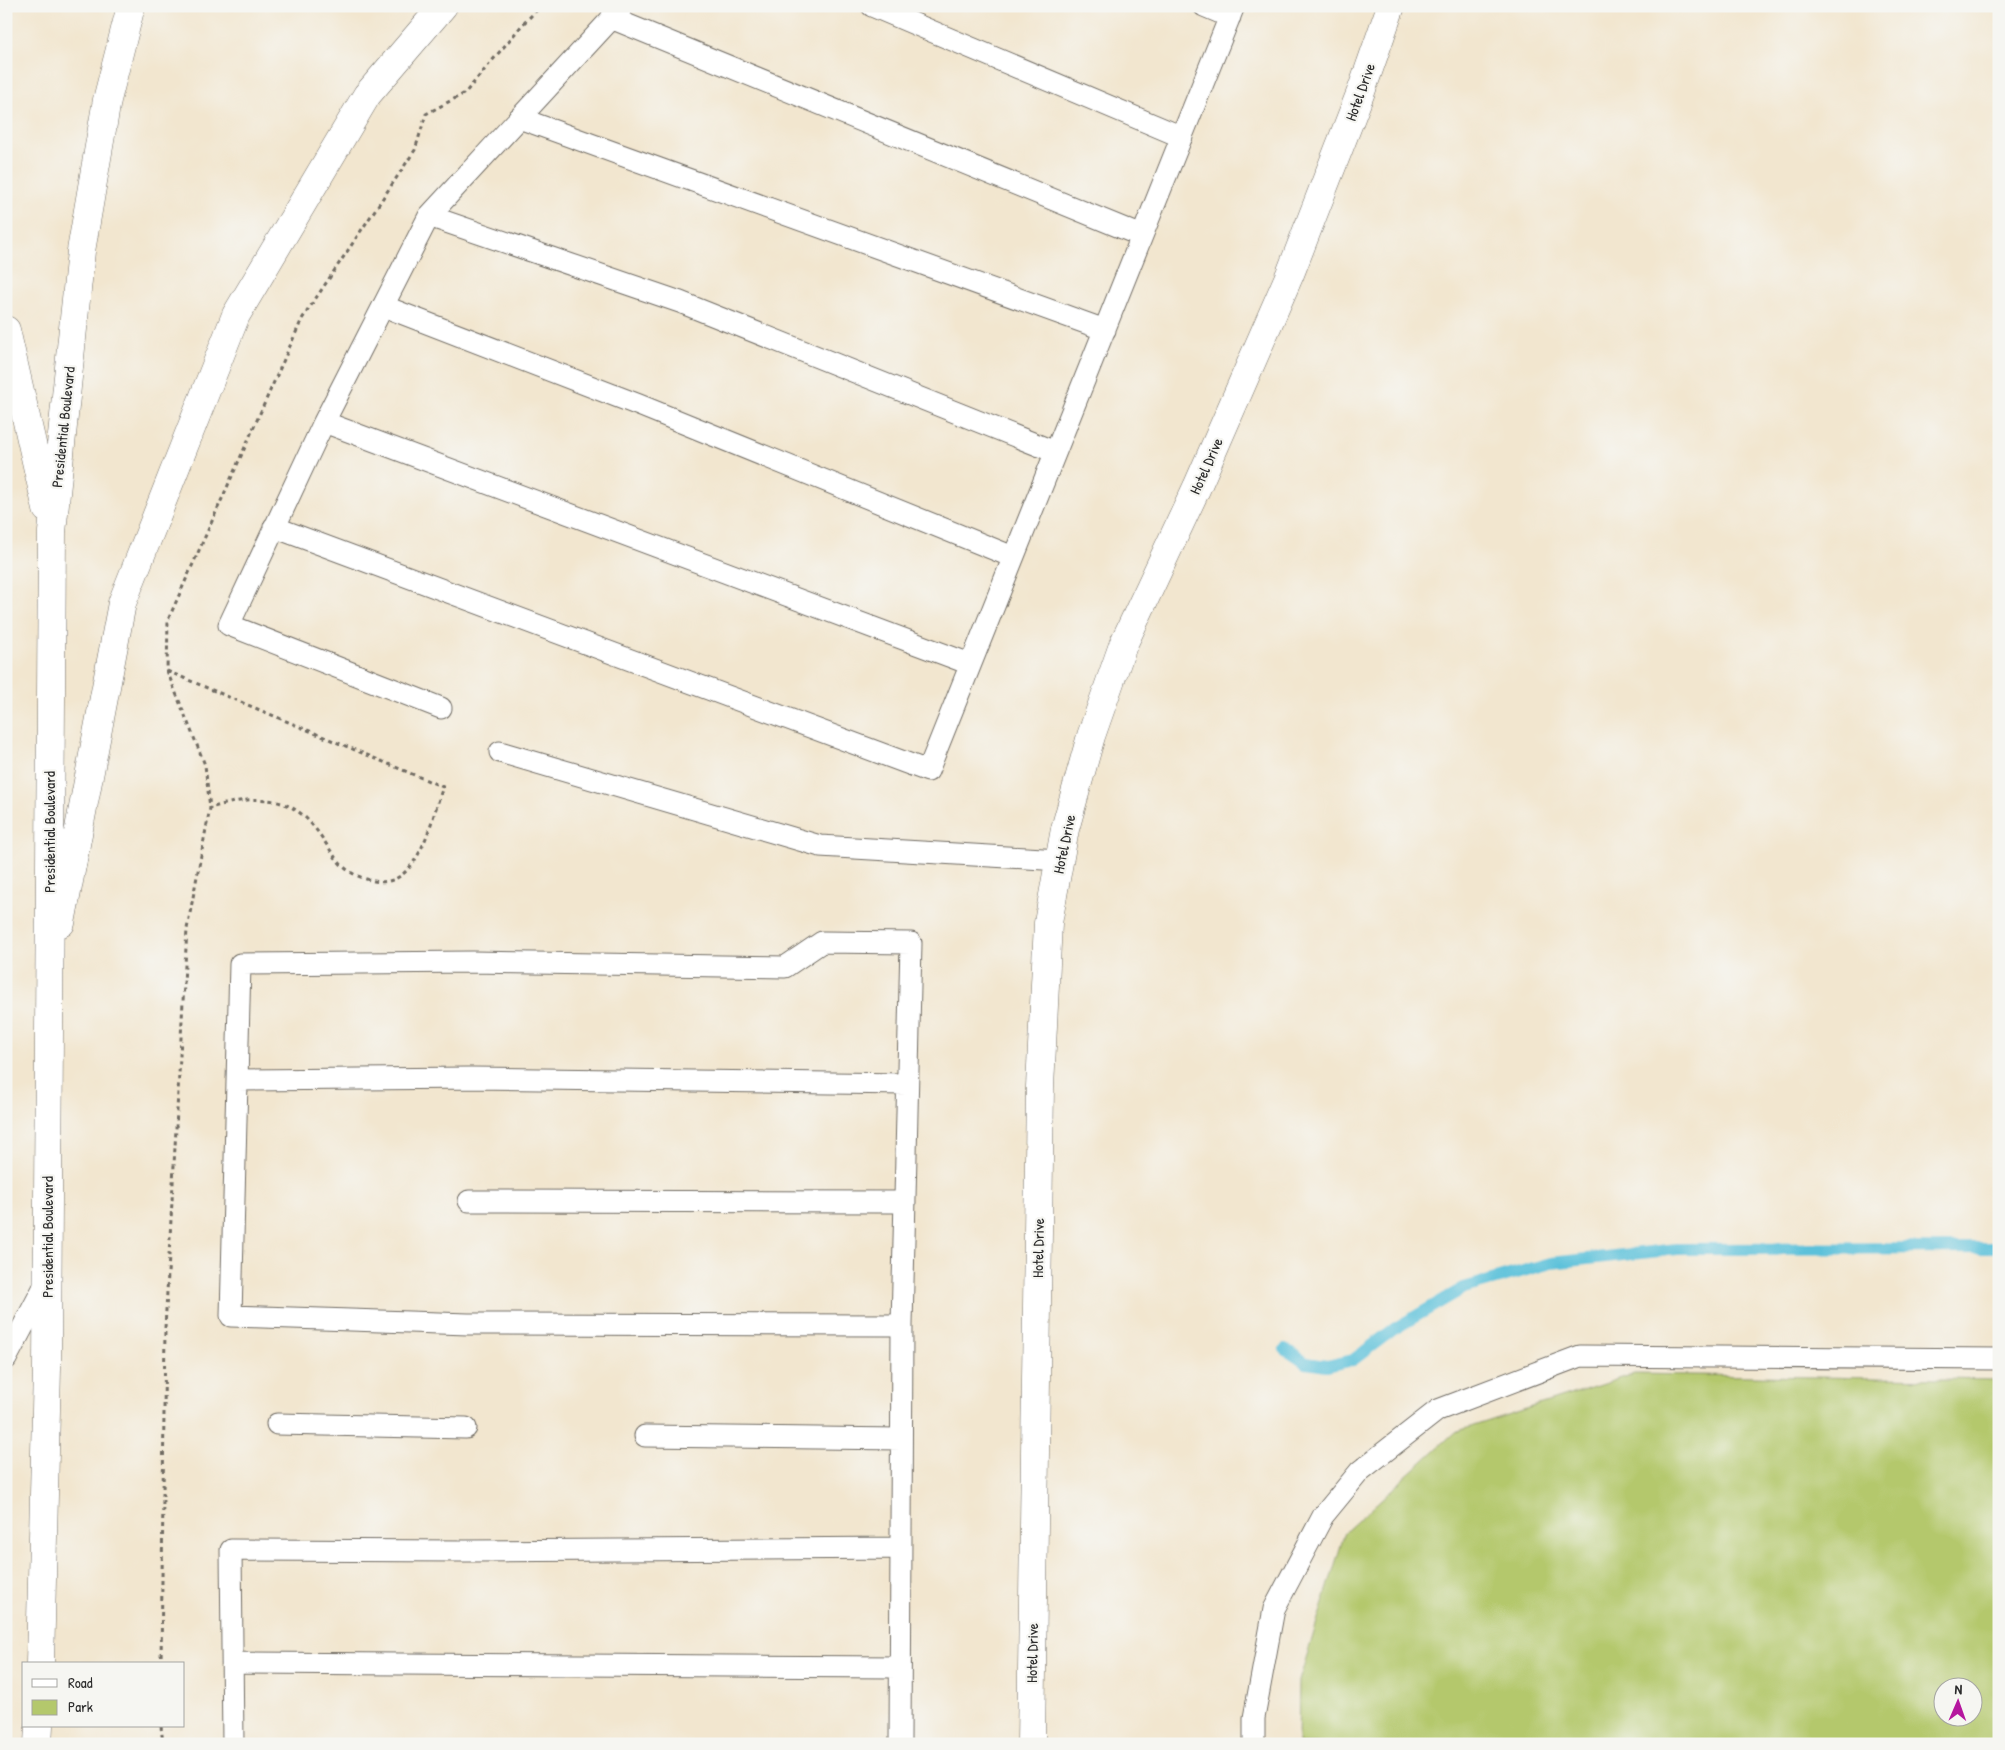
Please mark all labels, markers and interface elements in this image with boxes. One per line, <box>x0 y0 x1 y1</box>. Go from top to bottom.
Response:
street label: Hotel Drive <box>1340 60 1380 124</box>
street label: Presidential Boulevard <box>46 365 80 489</box>
street label: Hotel Drive <box>1184 434 1228 498</box>
street label: Presidential Boulevard <box>39 771 60 893</box>
street label: Hotel Drive <box>1048 813 1080 875</box>
street label: Presidential Boulevard <box>37 1176 58 1298</box>
street label: Hotel Drive <box>1027 1218 1049 1278</box>
street label: Hotel Drive <box>1021 1623 1043 1683</box>
legend <box>22 1662 185 1728</box>
text: Road <box>68 1672 93 1693</box>
north arrow <box>1932 1678 1982 1728</box>
text: N <box>1954 1679 1963 1698</box>
text: Park <box>68 1696 93 1717</box>

